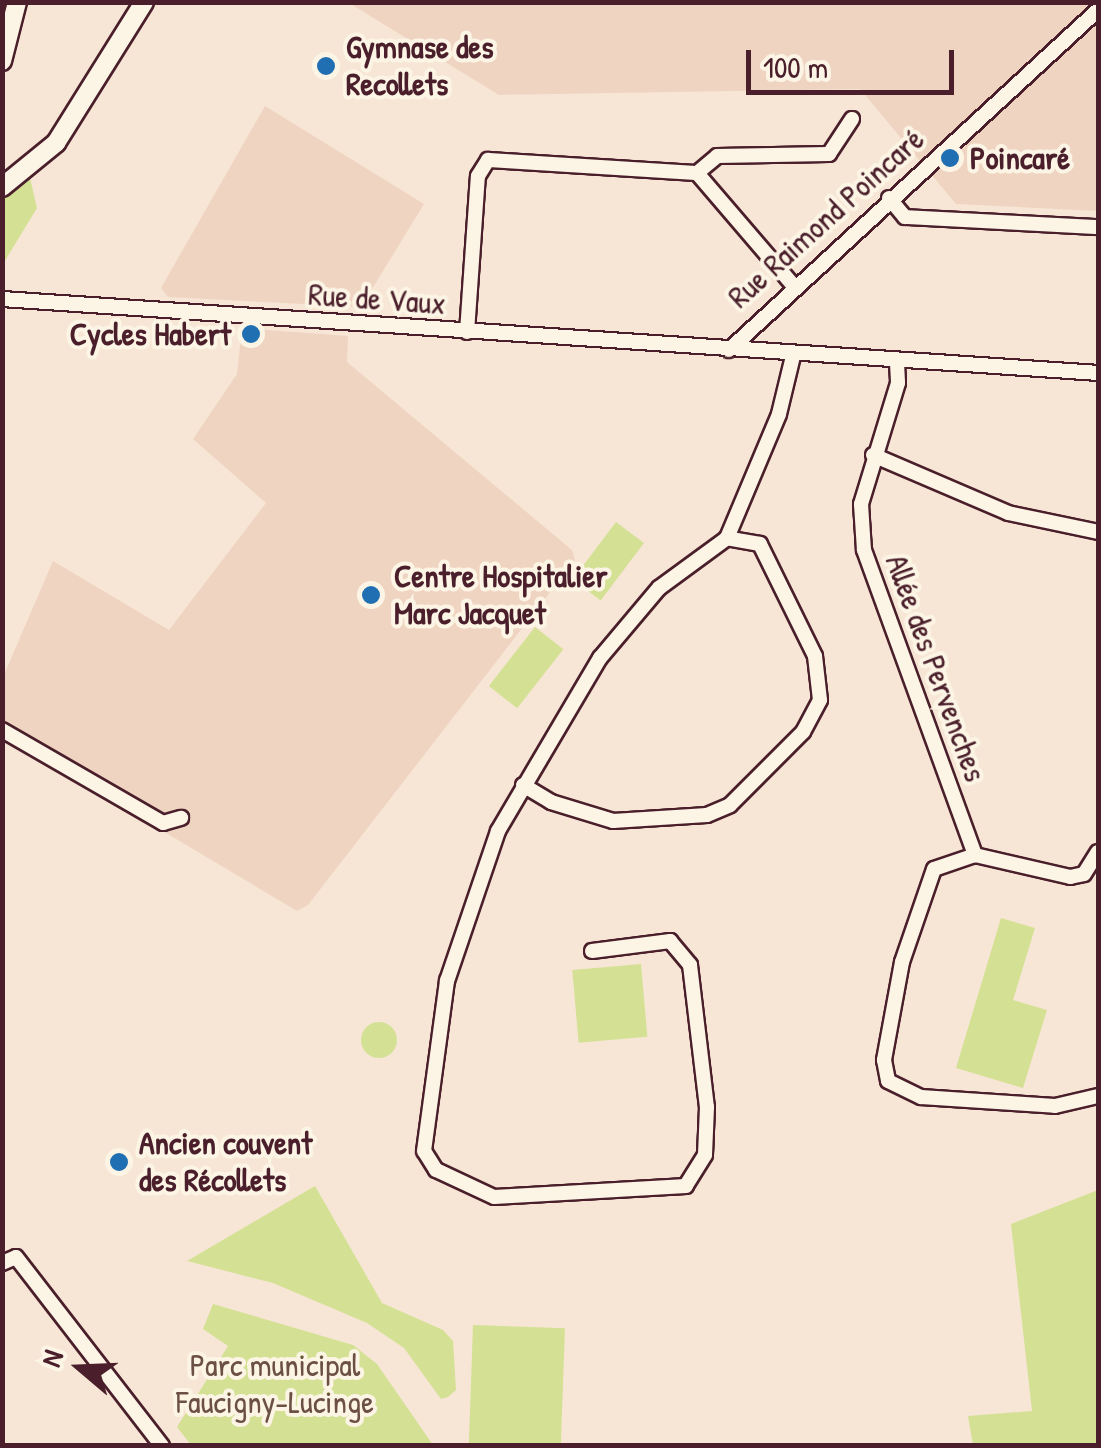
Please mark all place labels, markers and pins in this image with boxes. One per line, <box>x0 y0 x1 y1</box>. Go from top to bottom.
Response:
place label: Gymnase des Recollets <box>346 29 494 104</box>
marker: Gymnase des Recollets <box>315 55 337 77</box>
place label: Poincaré <box>970 139 1070 177</box>
marker: Poincaré <box>939 147 961 169</box>
place label: Cycles Habert <box>70 315 231 353</box>
marker: Cycles Habert <box>240 323 262 345</box>
place label: Centre Hospitalier Marc Jacquet <box>394 558 608 633</box>
marker: Centre Hospitalier Marc Jacquet <box>358 582 384 608</box>
place label: Ancien couvent des Récollets <box>139 1125 312 1200</box>
marker: Ancien couvent des Récollets <box>108 1151 130 1173</box>

